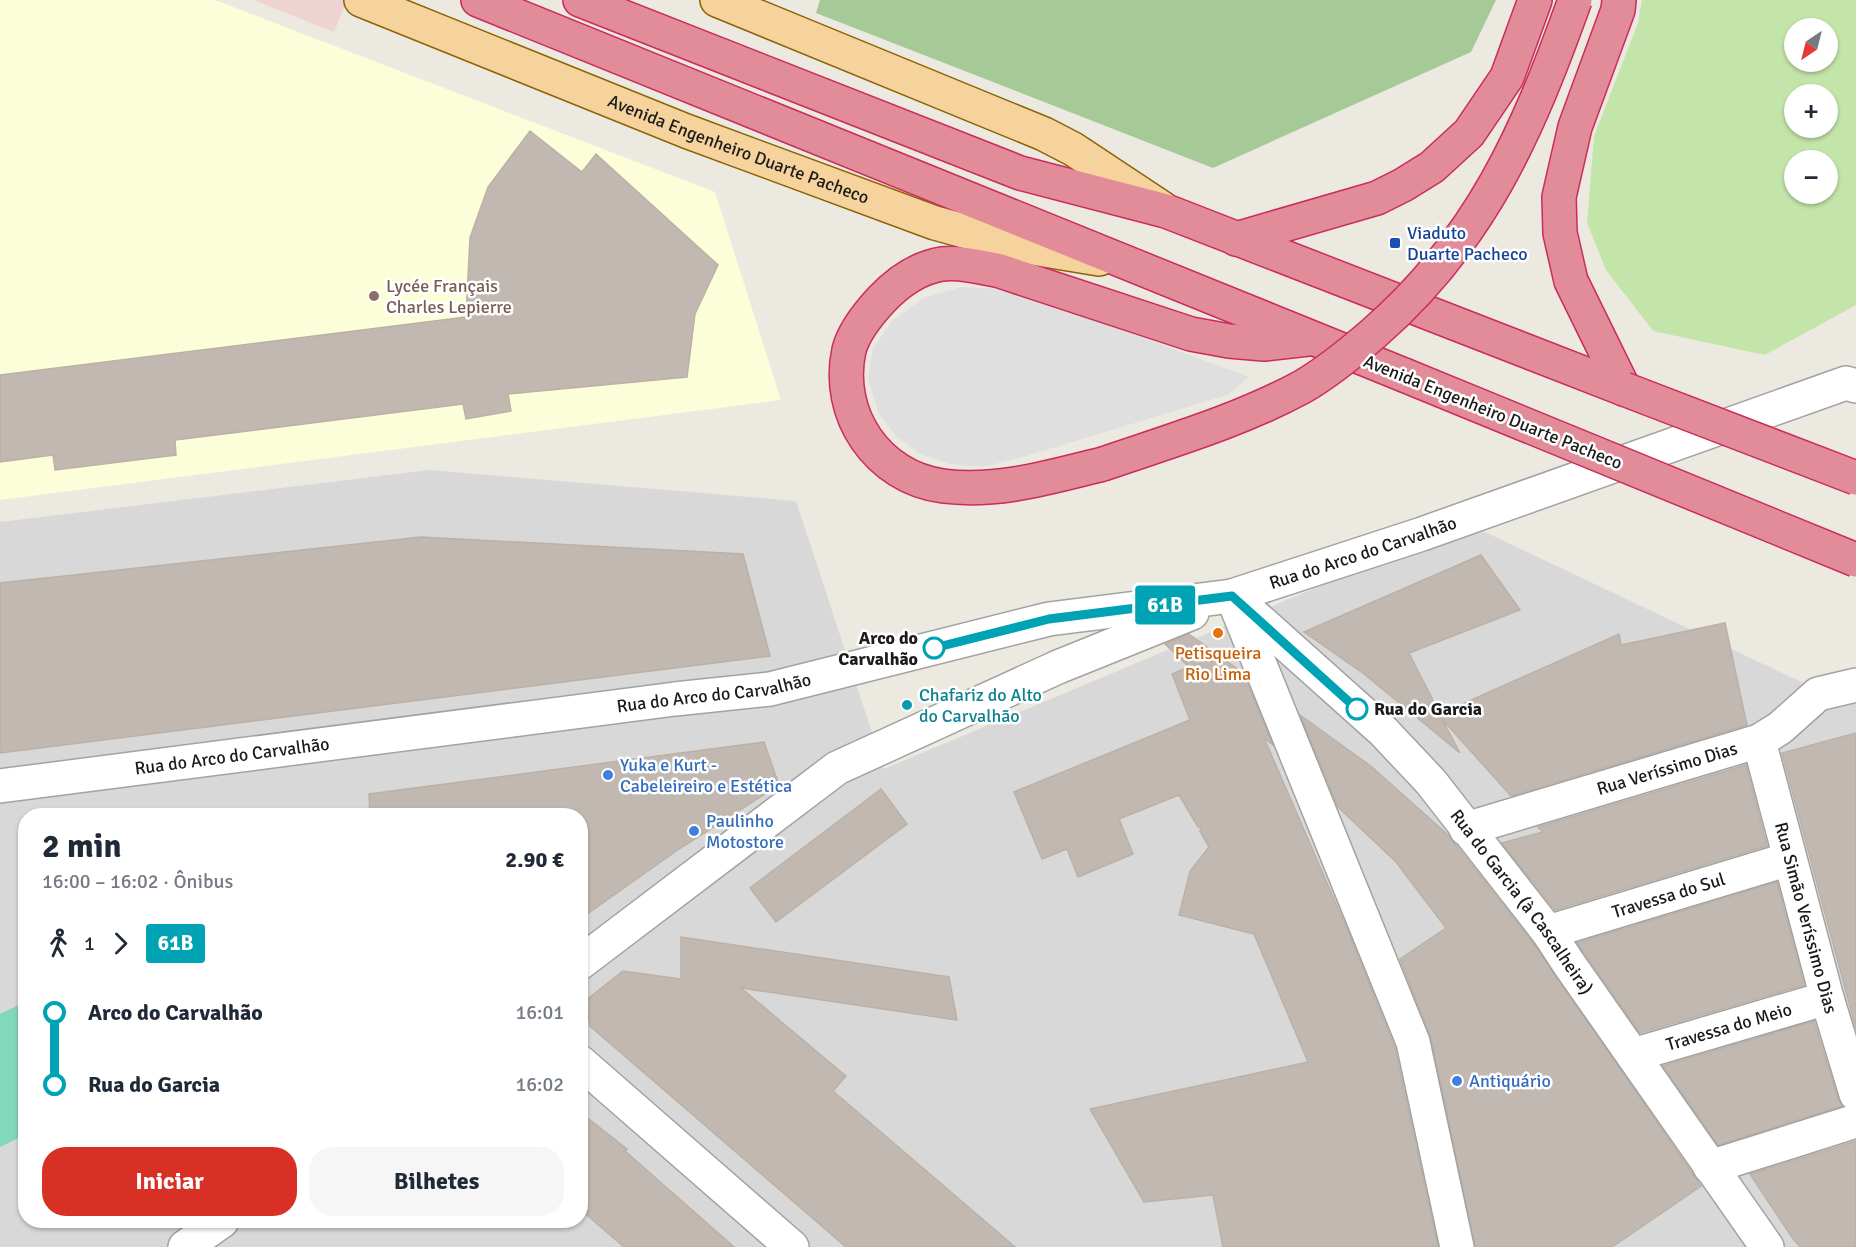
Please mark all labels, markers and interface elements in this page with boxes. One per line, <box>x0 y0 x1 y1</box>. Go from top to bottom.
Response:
north arrow <box>1784 18 1838 72</box>
map controls <box>1784 18 1838 204</box>
button: + <box>1784 84 1838 138</box>
street label: Avenida Engenheiro Duarte Pacheco <box>605 90 872 209</box>
button: − <box>1784 150 1838 204</box>
place label: Viaduto Duarte Pacheco <box>1407 222 1528 265</box>
marker: Viaduto Duarte Pacheco <box>1388 236 1402 250</box>
place label: Lycée Français Charles Lepierre <box>386 275 512 318</box>
marker: Lycée Français Charles Lepierre <box>367 289 381 303</box>
street label: Avenida Engenheiro Duarte Pacheco <box>1360 350 1626 474</box>
street label: Rua do Arco do Carvalhão <box>1266 512 1460 594</box>
line badge: 61B <box>1130 586 1200 624</box>
text: 61B <box>1147 592 1183 618</box>
marker: Petisqueira Rio Lima <box>1211 626 1225 640</box>
place label: Arco do Carvalhão <box>838 627 918 670</box>
marker: Arco do Carvalhão <box>923 637 945 659</box>
place label: Petisqueira Rio Lima <box>1175 642 1261 685</box>
street label: Rua do Arco do Carvalhão <box>615 668 813 717</box>
place label: Chafariz do Alto do Carvalhão <box>919 684 1042 727</box>
marker: Chafariz do Alto do Carvalhão <box>900 698 914 712</box>
marker: Rua do Garcia <box>1346 698 1368 720</box>
place label: Rua do Garcia <box>1374 698 1482 720</box>
street label: Rua do Arco do Carvalhão <box>133 733 331 780</box>
street label: Rua Veríssimo Dias <box>1594 737 1740 800</box>
place label: Yuka e Kurt - Cabeleireiro e Estética <box>620 754 792 797</box>
marker: Yuka e Kurt - Cabeleireiro e Estética <box>601 768 615 782</box>
street label: Rua do Garcia (à Cascalheira) <box>1446 805 1598 999</box>
place label: Paulinho Motostore <box>706 810 784 853</box>
street label: Rua Simão Veríssimo Dias <box>1770 820 1842 1016</box>
marker: Paulinho Motostore <box>687 824 701 838</box>
text: 2 min <box>42 826 122 867</box>
text: 2.90 € <box>505 846 564 873</box>
street label: Travessa do Sul <box>1609 868 1728 923</box>
text: 16:00 – 16:02 · Ônibus <box>42 869 233 894</box>
icon: walk <box>42 927 75 960</box>
icon: forward <box>104 927 137 960</box>
text: 61B <box>158 930 193 956</box>
text: 1 <box>84 931 95 956</box>
street label: Travessa do Meio <box>1664 998 1794 1056</box>
text: Arco do Carvalhão <box>88 999 263 1026</box>
text: 16:01 <box>515 1000 564 1025</box>
place label: Antiquário <box>1469 1070 1551 1092</box>
text: Rua do Garcia <box>88 1071 220 1098</box>
text: 16:02 <box>515 1072 564 1097</box>
marker: Antiquário <box>1450 1074 1464 1088</box>
button: Iniciar <box>42 1147 297 1216</box>
button: Bilhetes <box>309 1147 564 1216</box>

